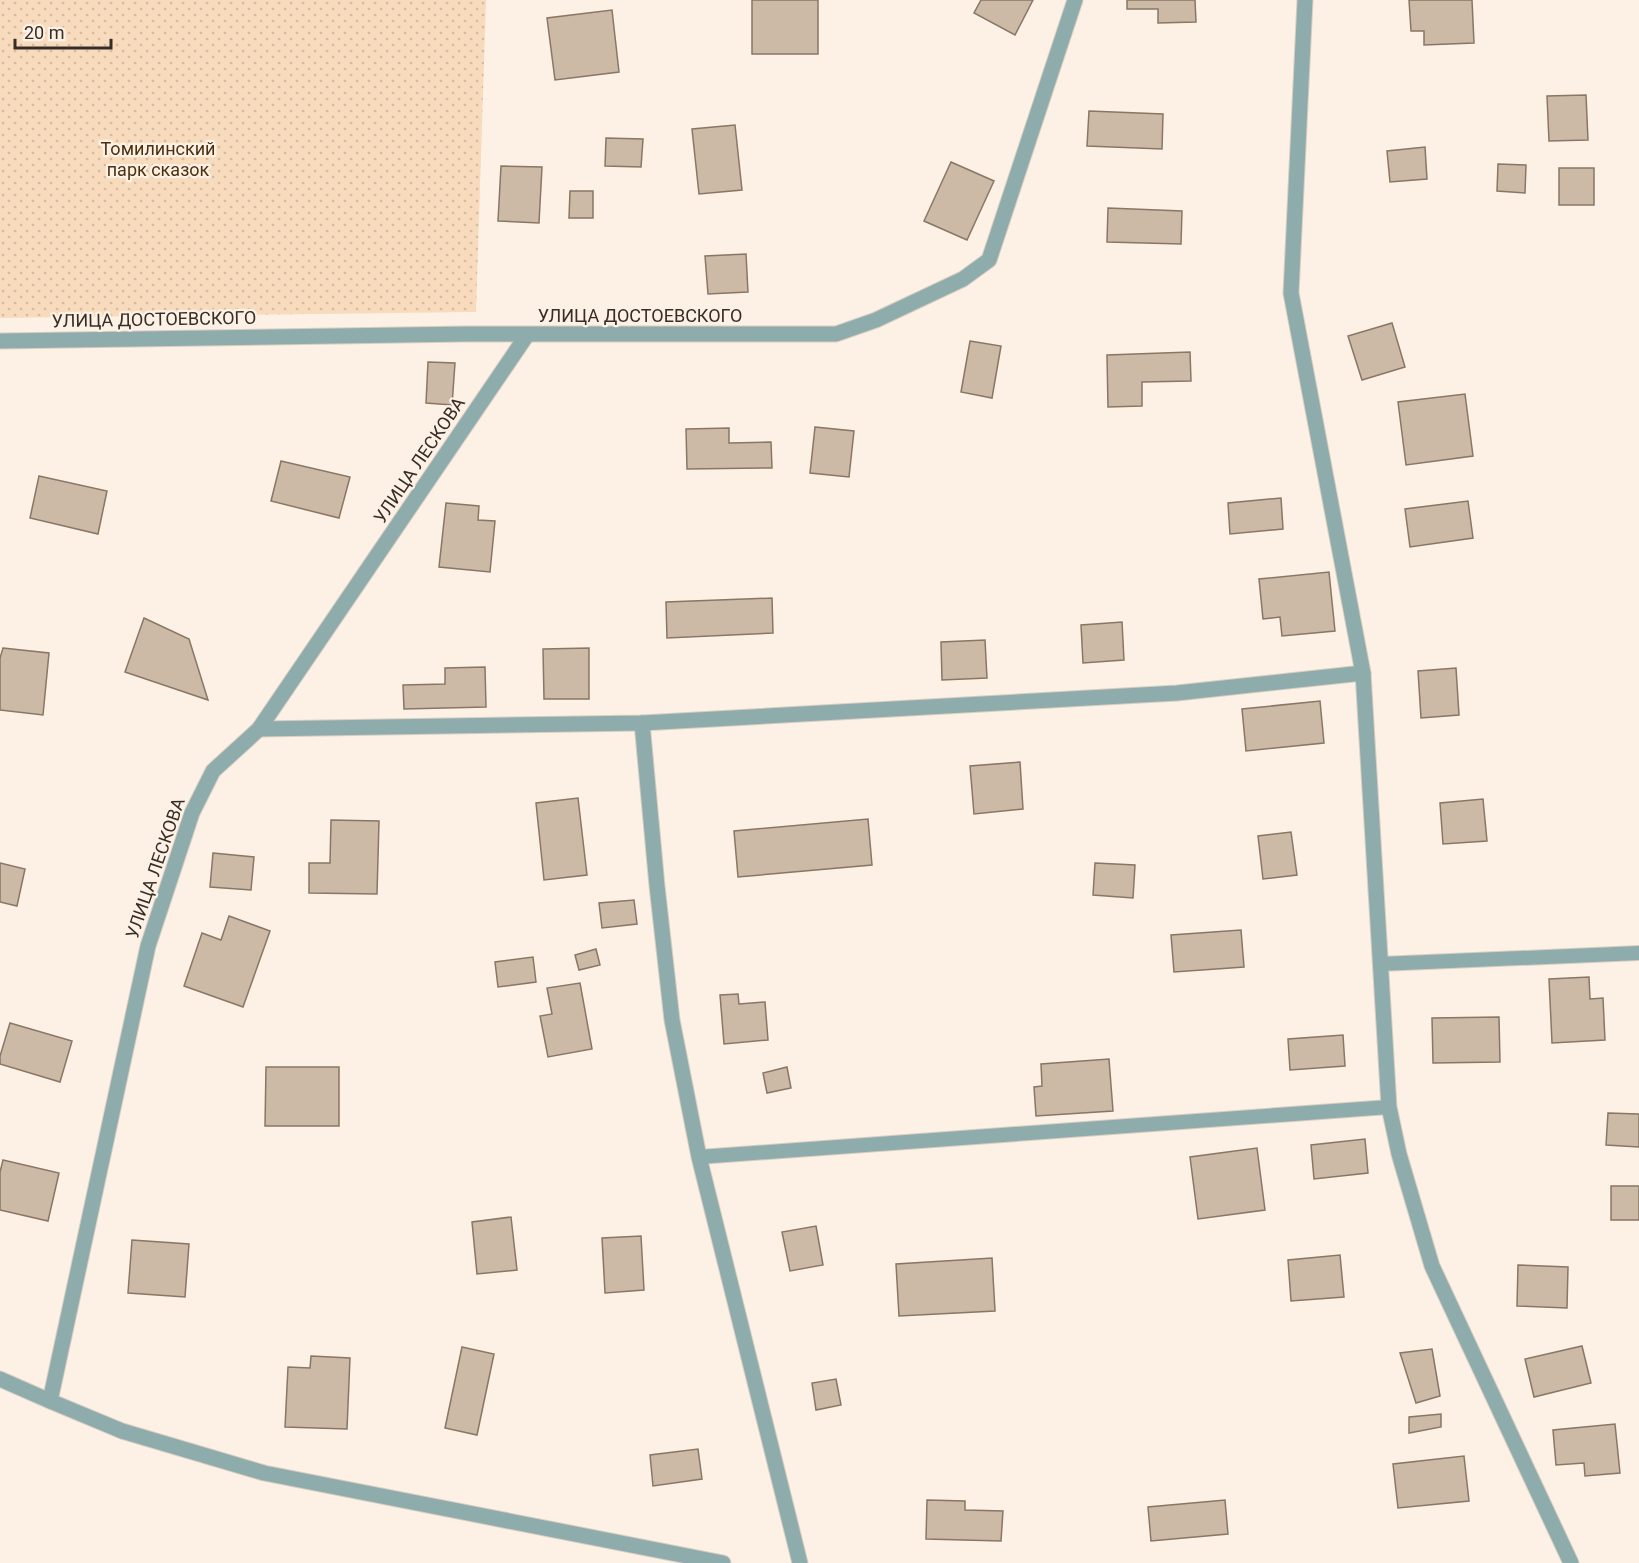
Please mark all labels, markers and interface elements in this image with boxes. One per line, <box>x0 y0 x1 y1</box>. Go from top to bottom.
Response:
scale bar <box>15 12 111 50</box>
text: 20 m <box>24 22 64 43</box>
park label: Томилинский парк сказок <box>101 138 215 180</box>
street label: УЛИЦА ДОСТОЕВСКОГО <box>538 305 742 326</box>
street label: УЛИЦА ДОСТОЕВСКОГО <box>52 307 256 331</box>
street label: УЛИЦА ЛЕСКОВА <box>369 393 469 527</box>
street label: УЛИЦА ЛЕСКОВА <box>121 795 189 941</box>

